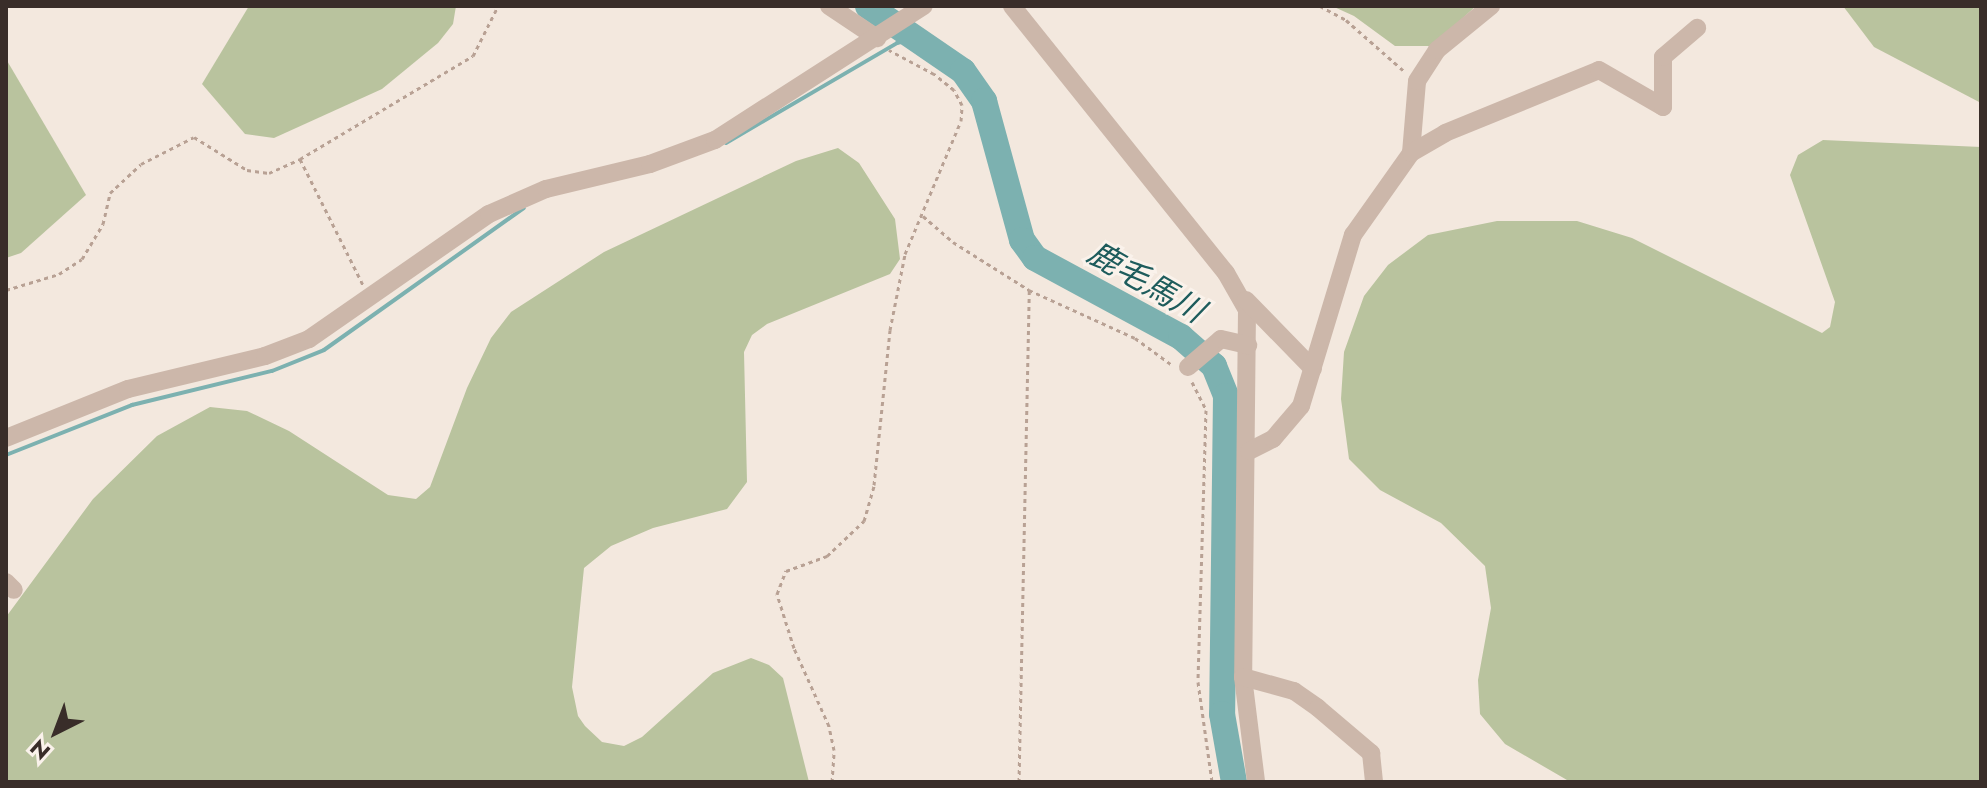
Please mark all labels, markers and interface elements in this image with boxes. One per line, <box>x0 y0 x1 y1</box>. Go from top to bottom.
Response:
water label: 鹿毛馬川 <box>1081 233 1211 331</box>
north arrow <box>16 692 96 772</box>
text: N <box>23 732 57 768</box>

